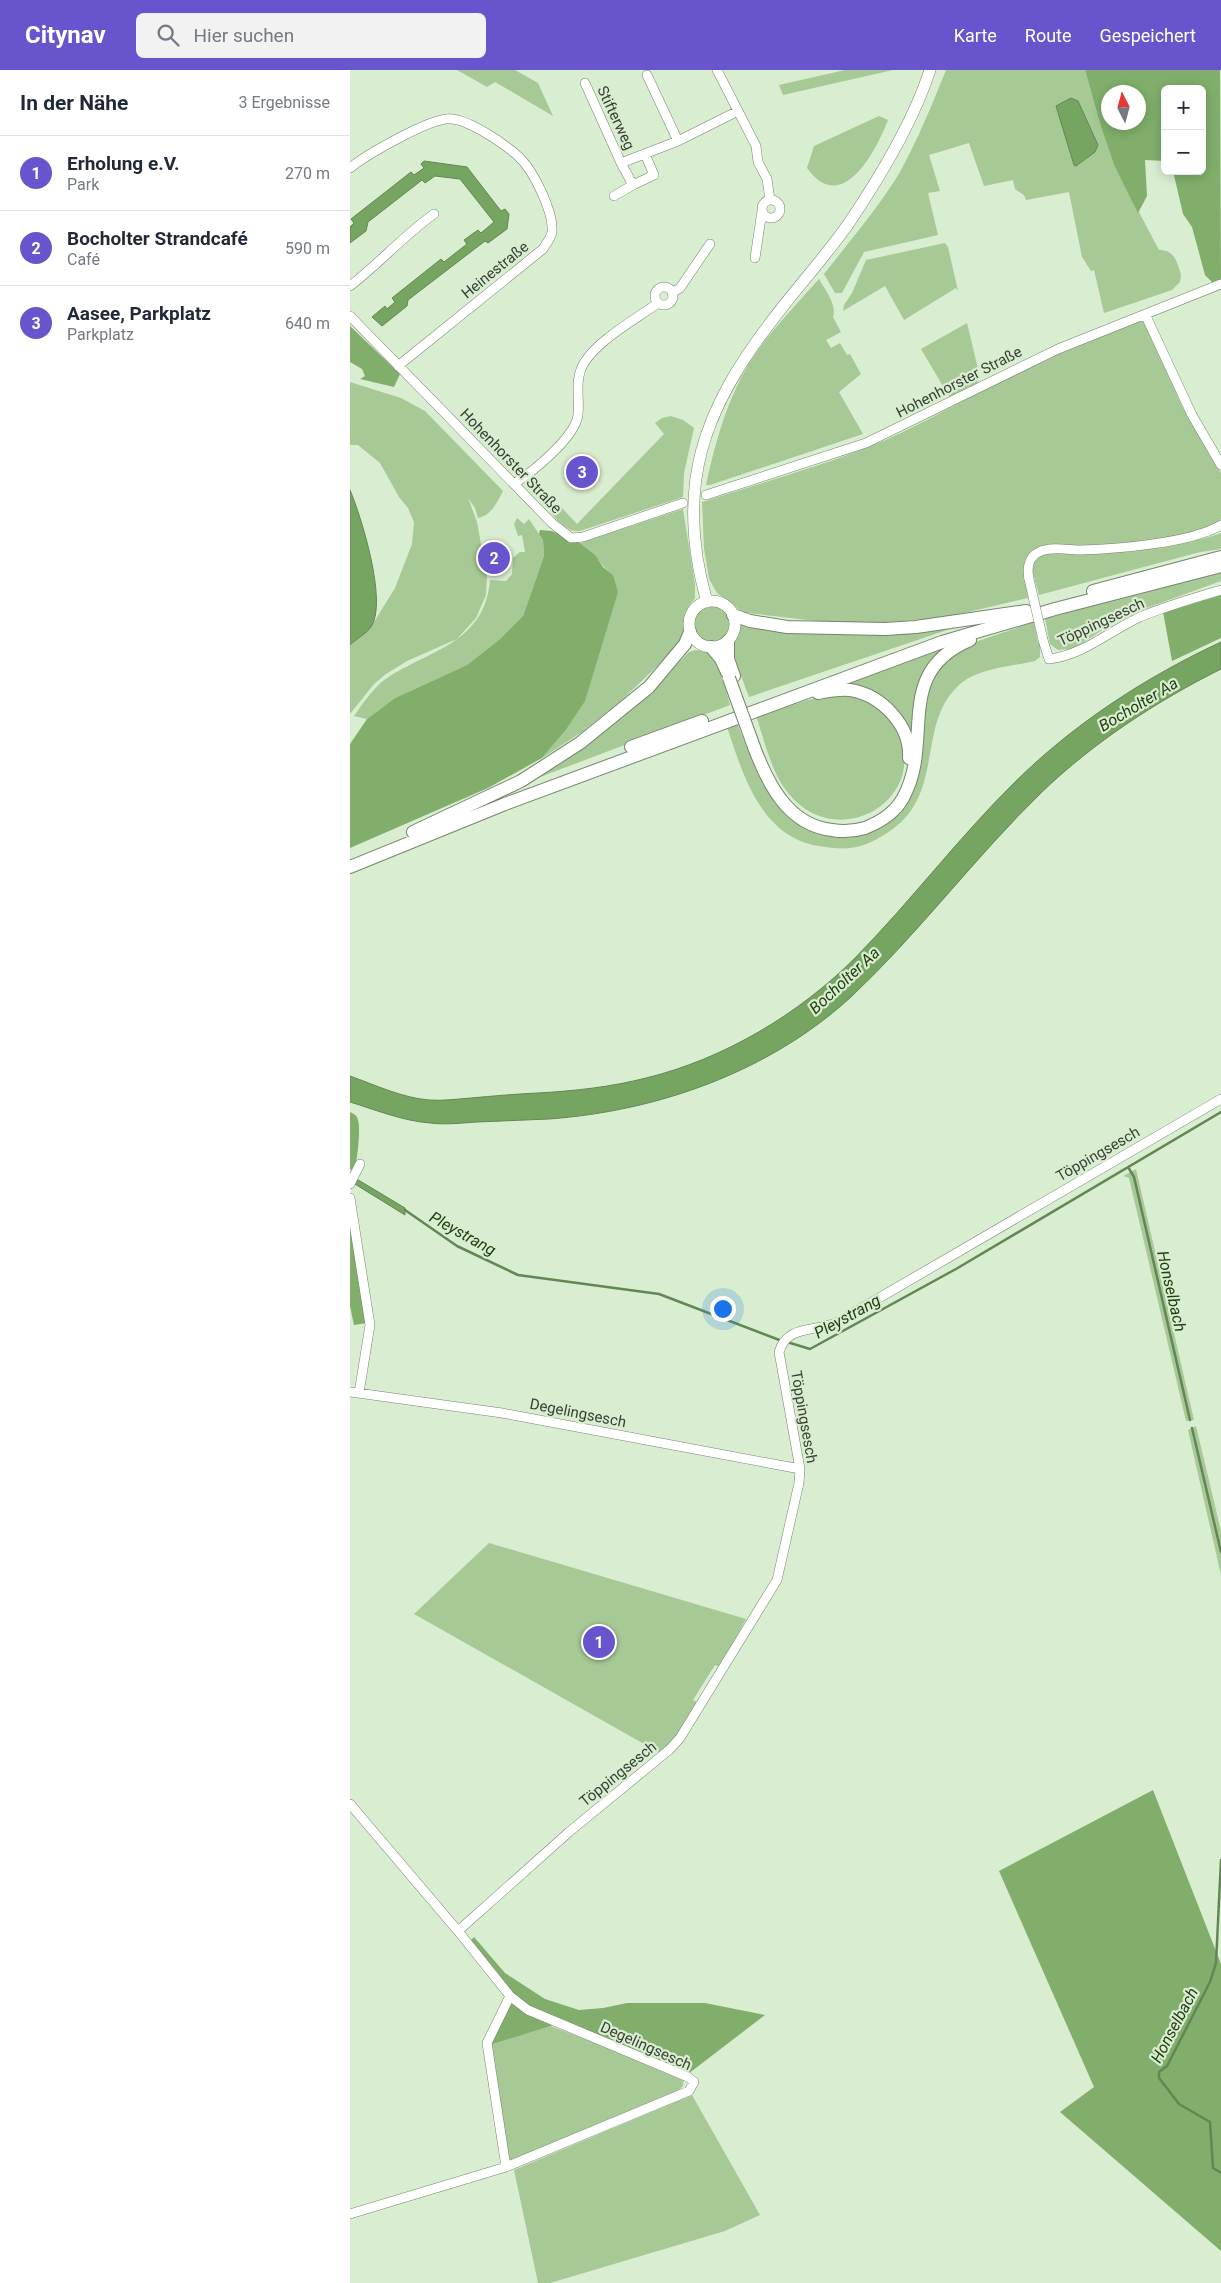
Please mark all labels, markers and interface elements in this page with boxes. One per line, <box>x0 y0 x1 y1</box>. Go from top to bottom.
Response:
search box <box>136 13 486 58</box>
text: Citynav <box>25 21 106 49</box>
icon: search <box>154 21 182 49</box>
text: Hier suchen <box>194 24 294 47</box>
text: Karte <box>954 25 997 46</box>
text: Route <box>1025 25 1072 46</box>
text: Gespeichert <box>1100 25 1196 46</box>
street label: Stifterweg <box>593 83 639 153</box>
north arrow <box>1101 85 1146 130</box>
map controls <box>1161 85 1206 175</box>
button: + <box>1161 85 1206 130</box>
text: In der Nähe <box>20 91 128 115</box>
text: 3 Ergebnisse <box>238 93 330 112</box>
button: − <box>1161 130 1206 175</box>
text: Erholung e.V. <box>67 152 180 175</box>
text: 1 <box>31 164 41 183</box>
text: 270 m <box>285 164 330 183</box>
text: Park <box>67 175 99 194</box>
text: Bocholter Strandcafé <box>67 227 248 250</box>
street label: Heinestraße <box>458 237 532 302</box>
text: 2 <box>31 239 41 258</box>
text: 590 m <box>285 239 330 258</box>
text: Café <box>67 250 100 269</box>
text: Aasee, Parkplatz <box>67 302 211 325</box>
text: 3 <box>31 314 41 333</box>
text: 640 m <box>285 314 330 333</box>
text: Parkplatz <box>67 325 134 344</box>
street label: Hohenhorster Straße <box>893 342 1025 422</box>
street label: Hohenhorster Straße <box>456 405 566 517</box>
pin: 3 <box>566 453 598 491</box>
pin: 2 <box>478 539 510 577</box>
street label: Töppingsesch <box>1055 594 1147 650</box>
water label: Bocholter Aa <box>1095 673 1181 735</box>
water label: Bocholter Aa <box>805 943 883 1018</box>
street label: Töppingsesch <box>1053 1123 1143 1185</box>
water label: Pleystrang <box>426 1207 499 1260</box>
water label: Honselbach <box>1153 1249 1190 1333</box>
water label: Pleystrang <box>811 1290 884 1342</box>
your location <box>710 1296 736 1322</box>
street label: Töppingsesch <box>787 1369 821 1465</box>
street label: Degelingsesch <box>528 1395 628 1431</box>
pin: 1 <box>583 1623 615 1661</box>
street label: Töppingsesch <box>576 1738 660 1810</box>
water label: Honselbach <box>1147 1984 1202 2066</box>
street label: Degelingsesch <box>598 2018 694 2074</box>

